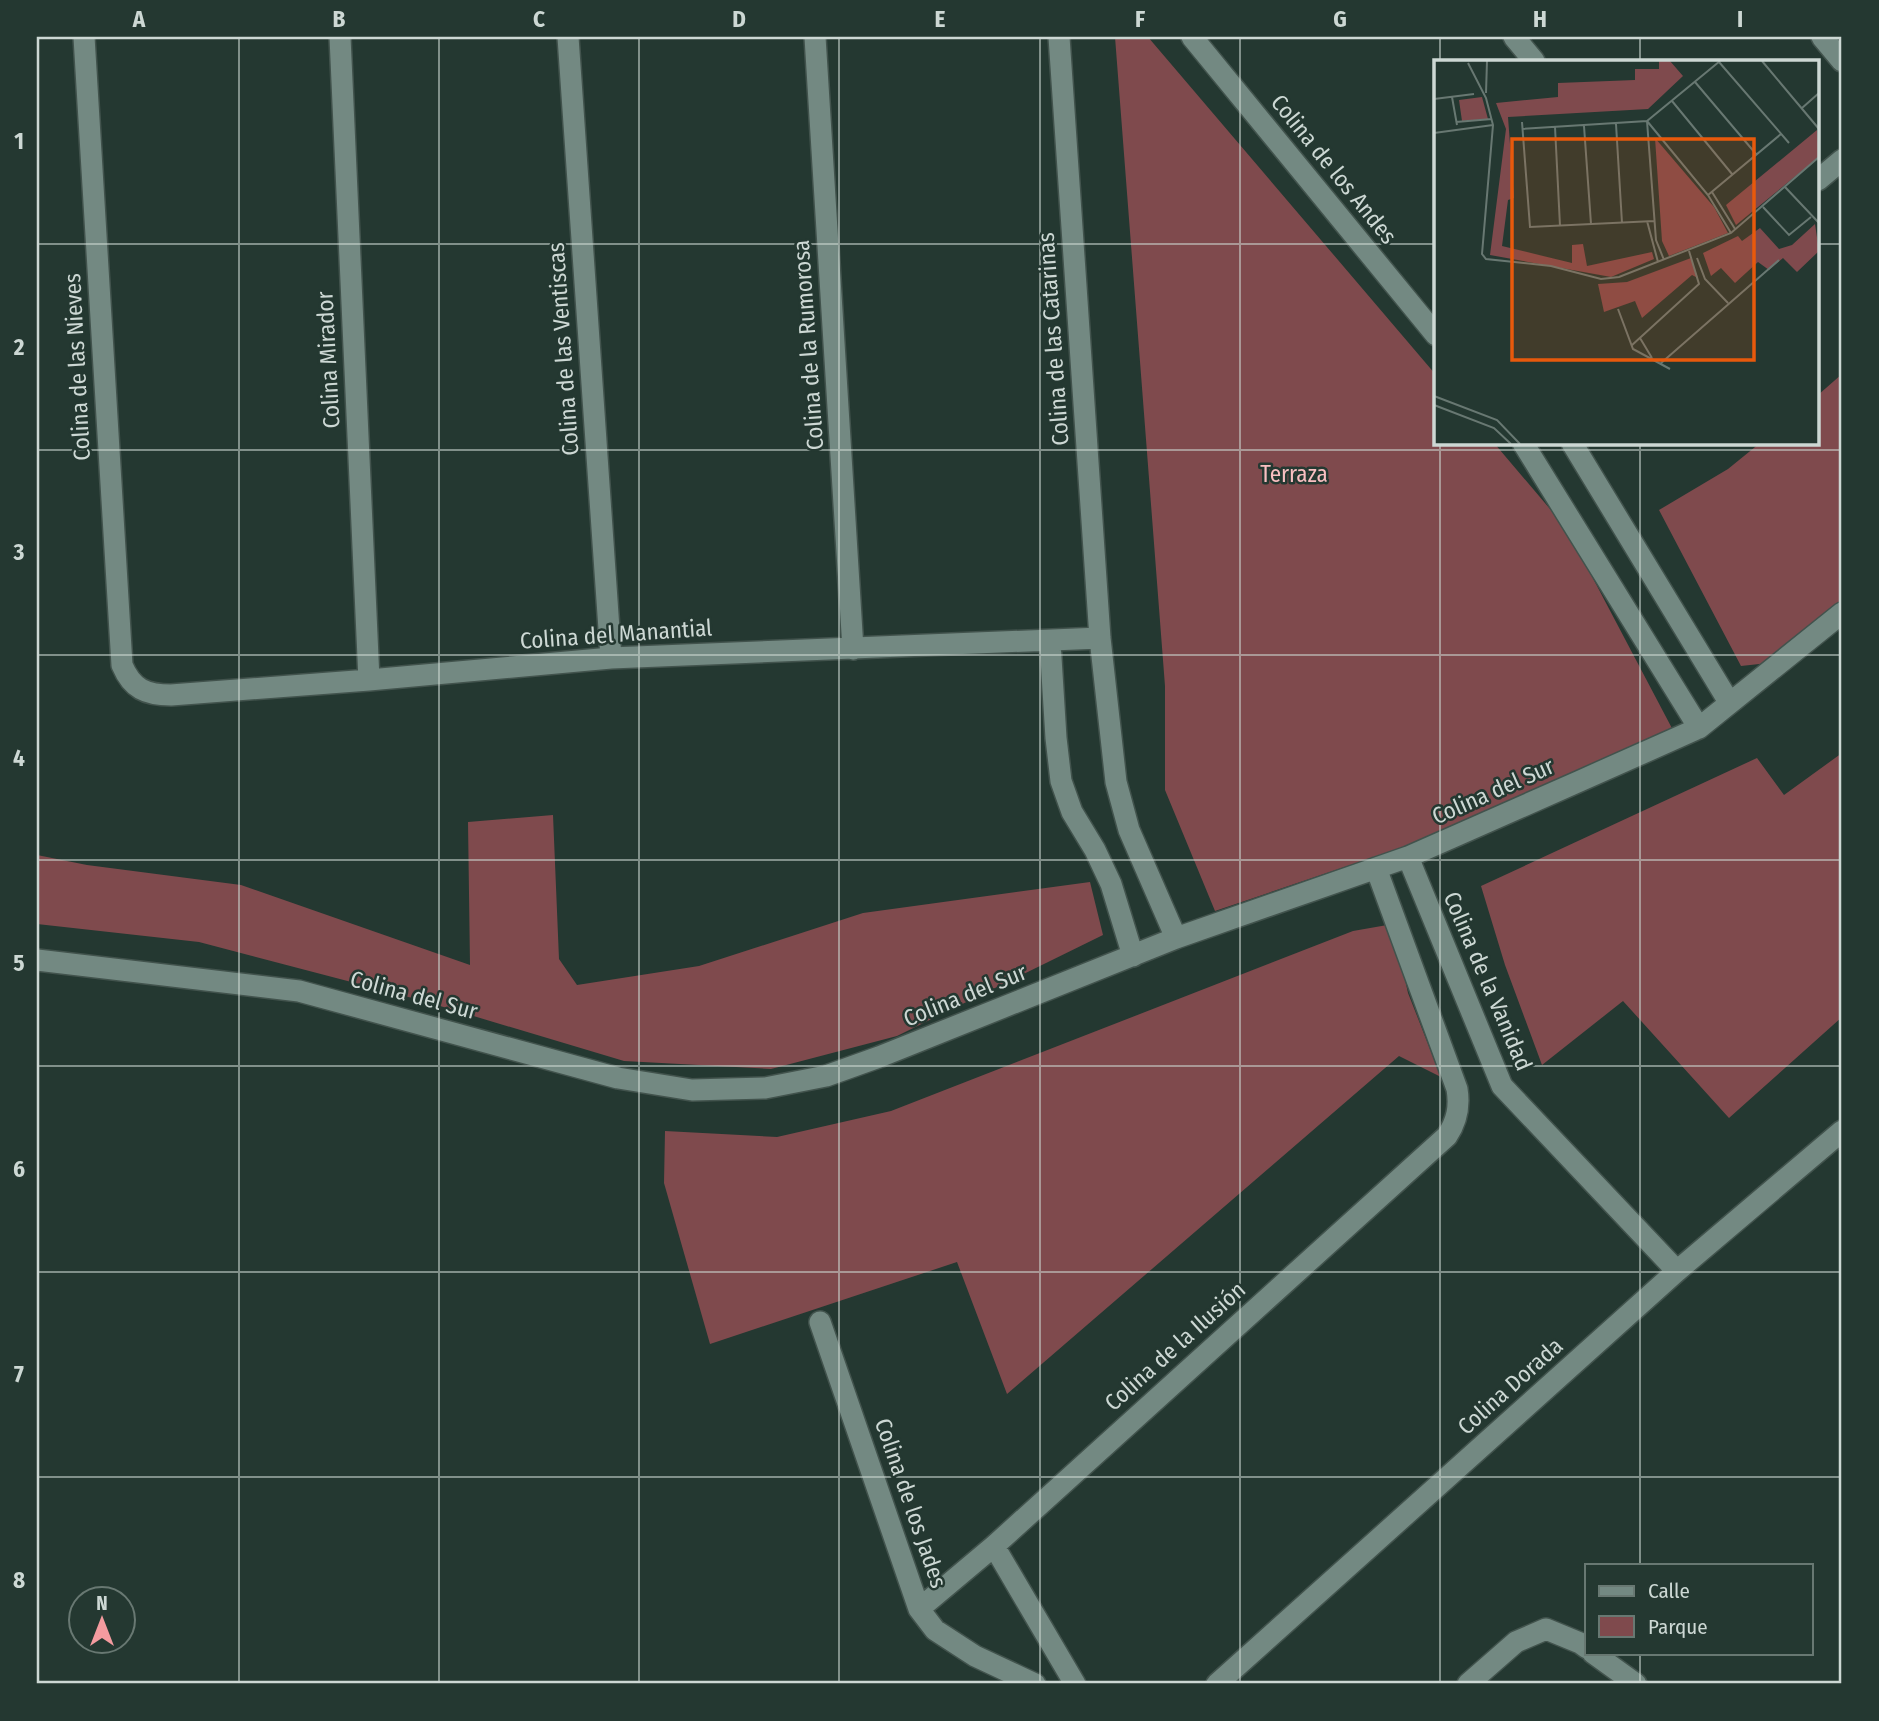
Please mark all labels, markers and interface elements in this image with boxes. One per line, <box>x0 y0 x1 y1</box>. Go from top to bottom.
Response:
text: A <box>132 5 146 33</box>
text: B <box>333 5 346 33</box>
text: C <box>533 5 545 33</box>
text: D <box>732 5 746 33</box>
text: E <box>935 5 946 33</box>
text: F <box>1135 5 1145 33</box>
text: G <box>1333 5 1347 33</box>
text: H <box>1533 5 1547 33</box>
text: I <box>1737 5 1743 33</box>
inset map <box>1434 60 1820 444</box>
street label: Colina de los Andes <box>1265 89 1403 249</box>
text: 1 <box>14 127 24 155</box>
street label: Colina de las Catarinas <box>1032 231 1074 447</box>
street label: Colina de la Rumorosa <box>787 239 829 451</box>
street label: Colina de las Ventiscas <box>542 241 584 457</box>
street label: Colina de las Nieves <box>58 272 96 461</box>
street label: Colina Mirador <box>310 291 346 429</box>
text: 2 <box>13 333 25 361</box>
park label: Terraza <box>1260 460 1328 488</box>
text: 3 <box>13 538 25 566</box>
street label: Colina del Manantial <box>519 613 713 655</box>
text: 4 <box>13 744 25 772</box>
street label: Colina del Sur <box>1428 752 1558 830</box>
street label: Colina de la Vanidad <box>1438 887 1538 1075</box>
text: 5 <box>13 949 25 977</box>
street label: Colina del Sur <box>899 958 1031 1032</box>
street label: Colina del Sur <box>347 965 481 1025</box>
text: 6 <box>13 1155 25 1183</box>
street label: Colina de la Ilusión <box>1099 1275 1251 1417</box>
street label: Colina Dorada <box>1452 1332 1568 1440</box>
text: 7 <box>14 1360 24 1388</box>
street label: Colina de los Jades <box>869 1415 953 1592</box>
legend <box>1585 1564 1812 1654</box>
text: 8 <box>13 1566 25 1594</box>
text: Calle <box>1648 1578 1690 1604</box>
north arrow <box>66 1584 136 1654</box>
text: N <box>96 1592 108 1615</box>
text: Parque <box>1648 1614 1708 1640</box>

